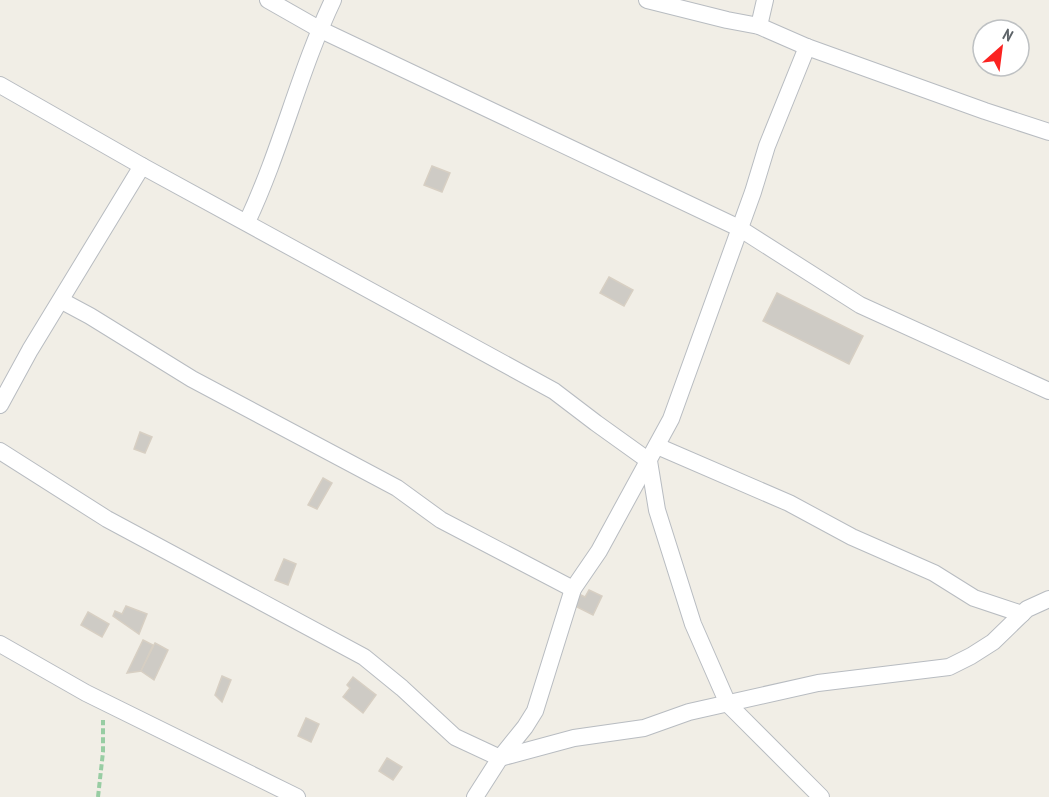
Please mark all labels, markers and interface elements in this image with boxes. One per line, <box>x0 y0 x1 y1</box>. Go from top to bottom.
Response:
north arrow <box>971 18 1031 78</box>
text: N <box>1000 24 1017 46</box>

